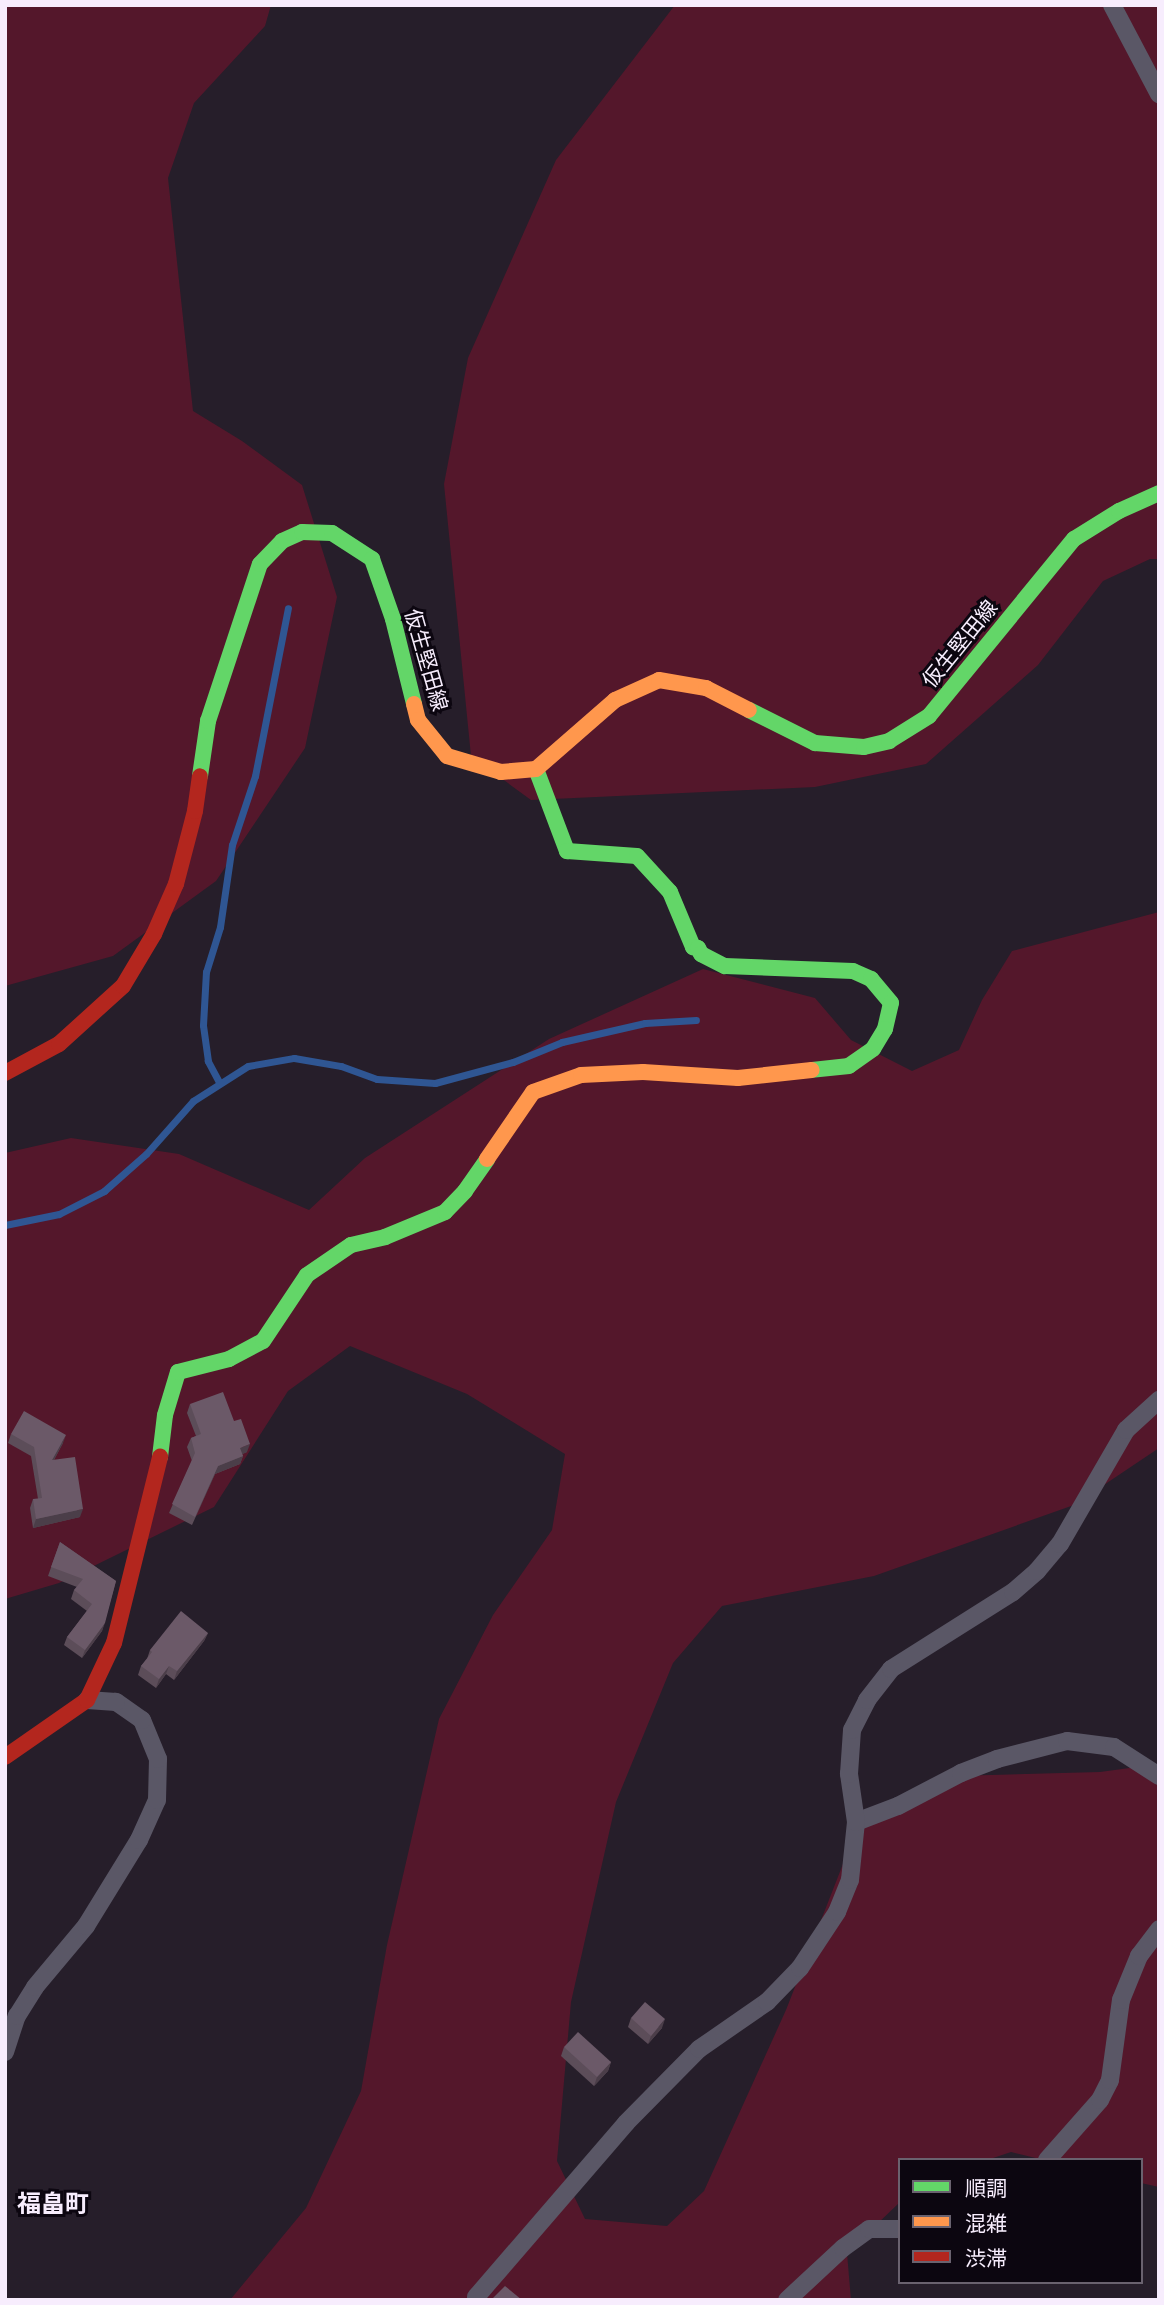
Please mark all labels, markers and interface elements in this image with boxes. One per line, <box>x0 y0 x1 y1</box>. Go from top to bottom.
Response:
street label: 仮生堅田線 <box>917 595 1003 693</box>
street label: 仮生堅田線 <box>399 606 453 714</box>
legend <box>898 2158 1143 2284</box>
text: 順調 <box>965 2176 1007 2201</box>
district label: 福畠町 <box>17 2190 89 2218</box>
text: 混雑 <box>965 2211 1007 2236</box>
text: 渋滞 <box>965 2246 1007 2271</box>

